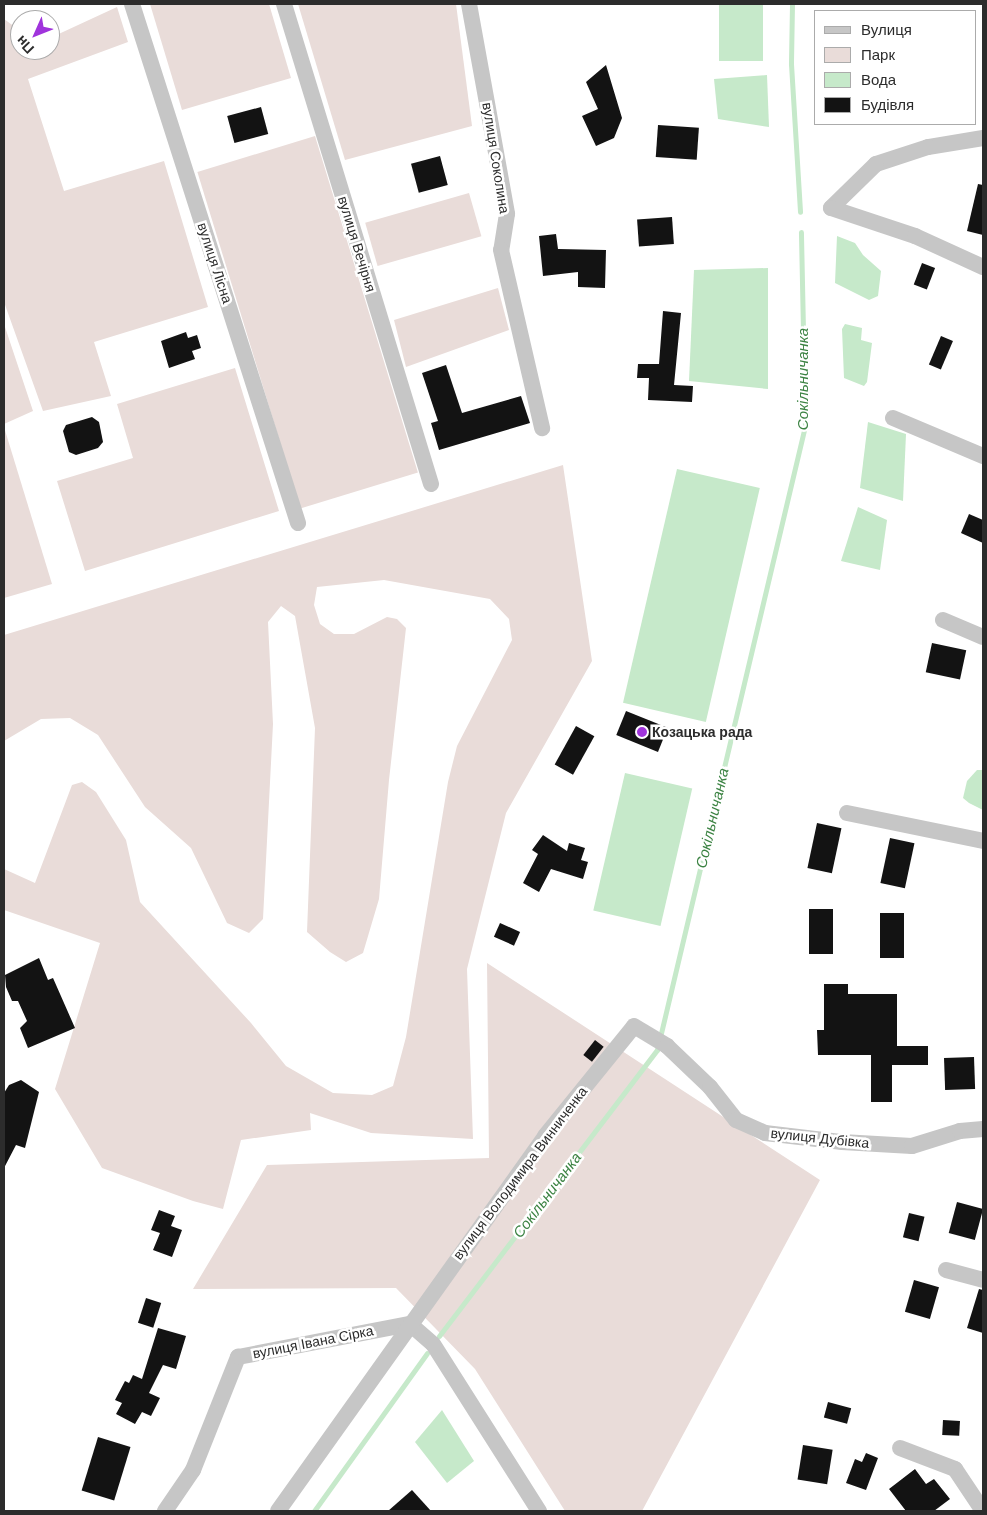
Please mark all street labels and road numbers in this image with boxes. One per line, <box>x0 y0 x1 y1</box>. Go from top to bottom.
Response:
street label: вулиця Соколина <box>479 101 513 215</box>
street label: вулиця Вечірня <box>334 194 380 294</box>
street label: вулиця Лісна <box>194 220 236 306</box>
street label: вулиця Володимира Винниченка <box>449 1083 591 1263</box>
street label: вулиця Дубівка <box>770 1124 870 1152</box>
street label: вулиця Івана Сірка <box>251 1322 375 1362</box>

